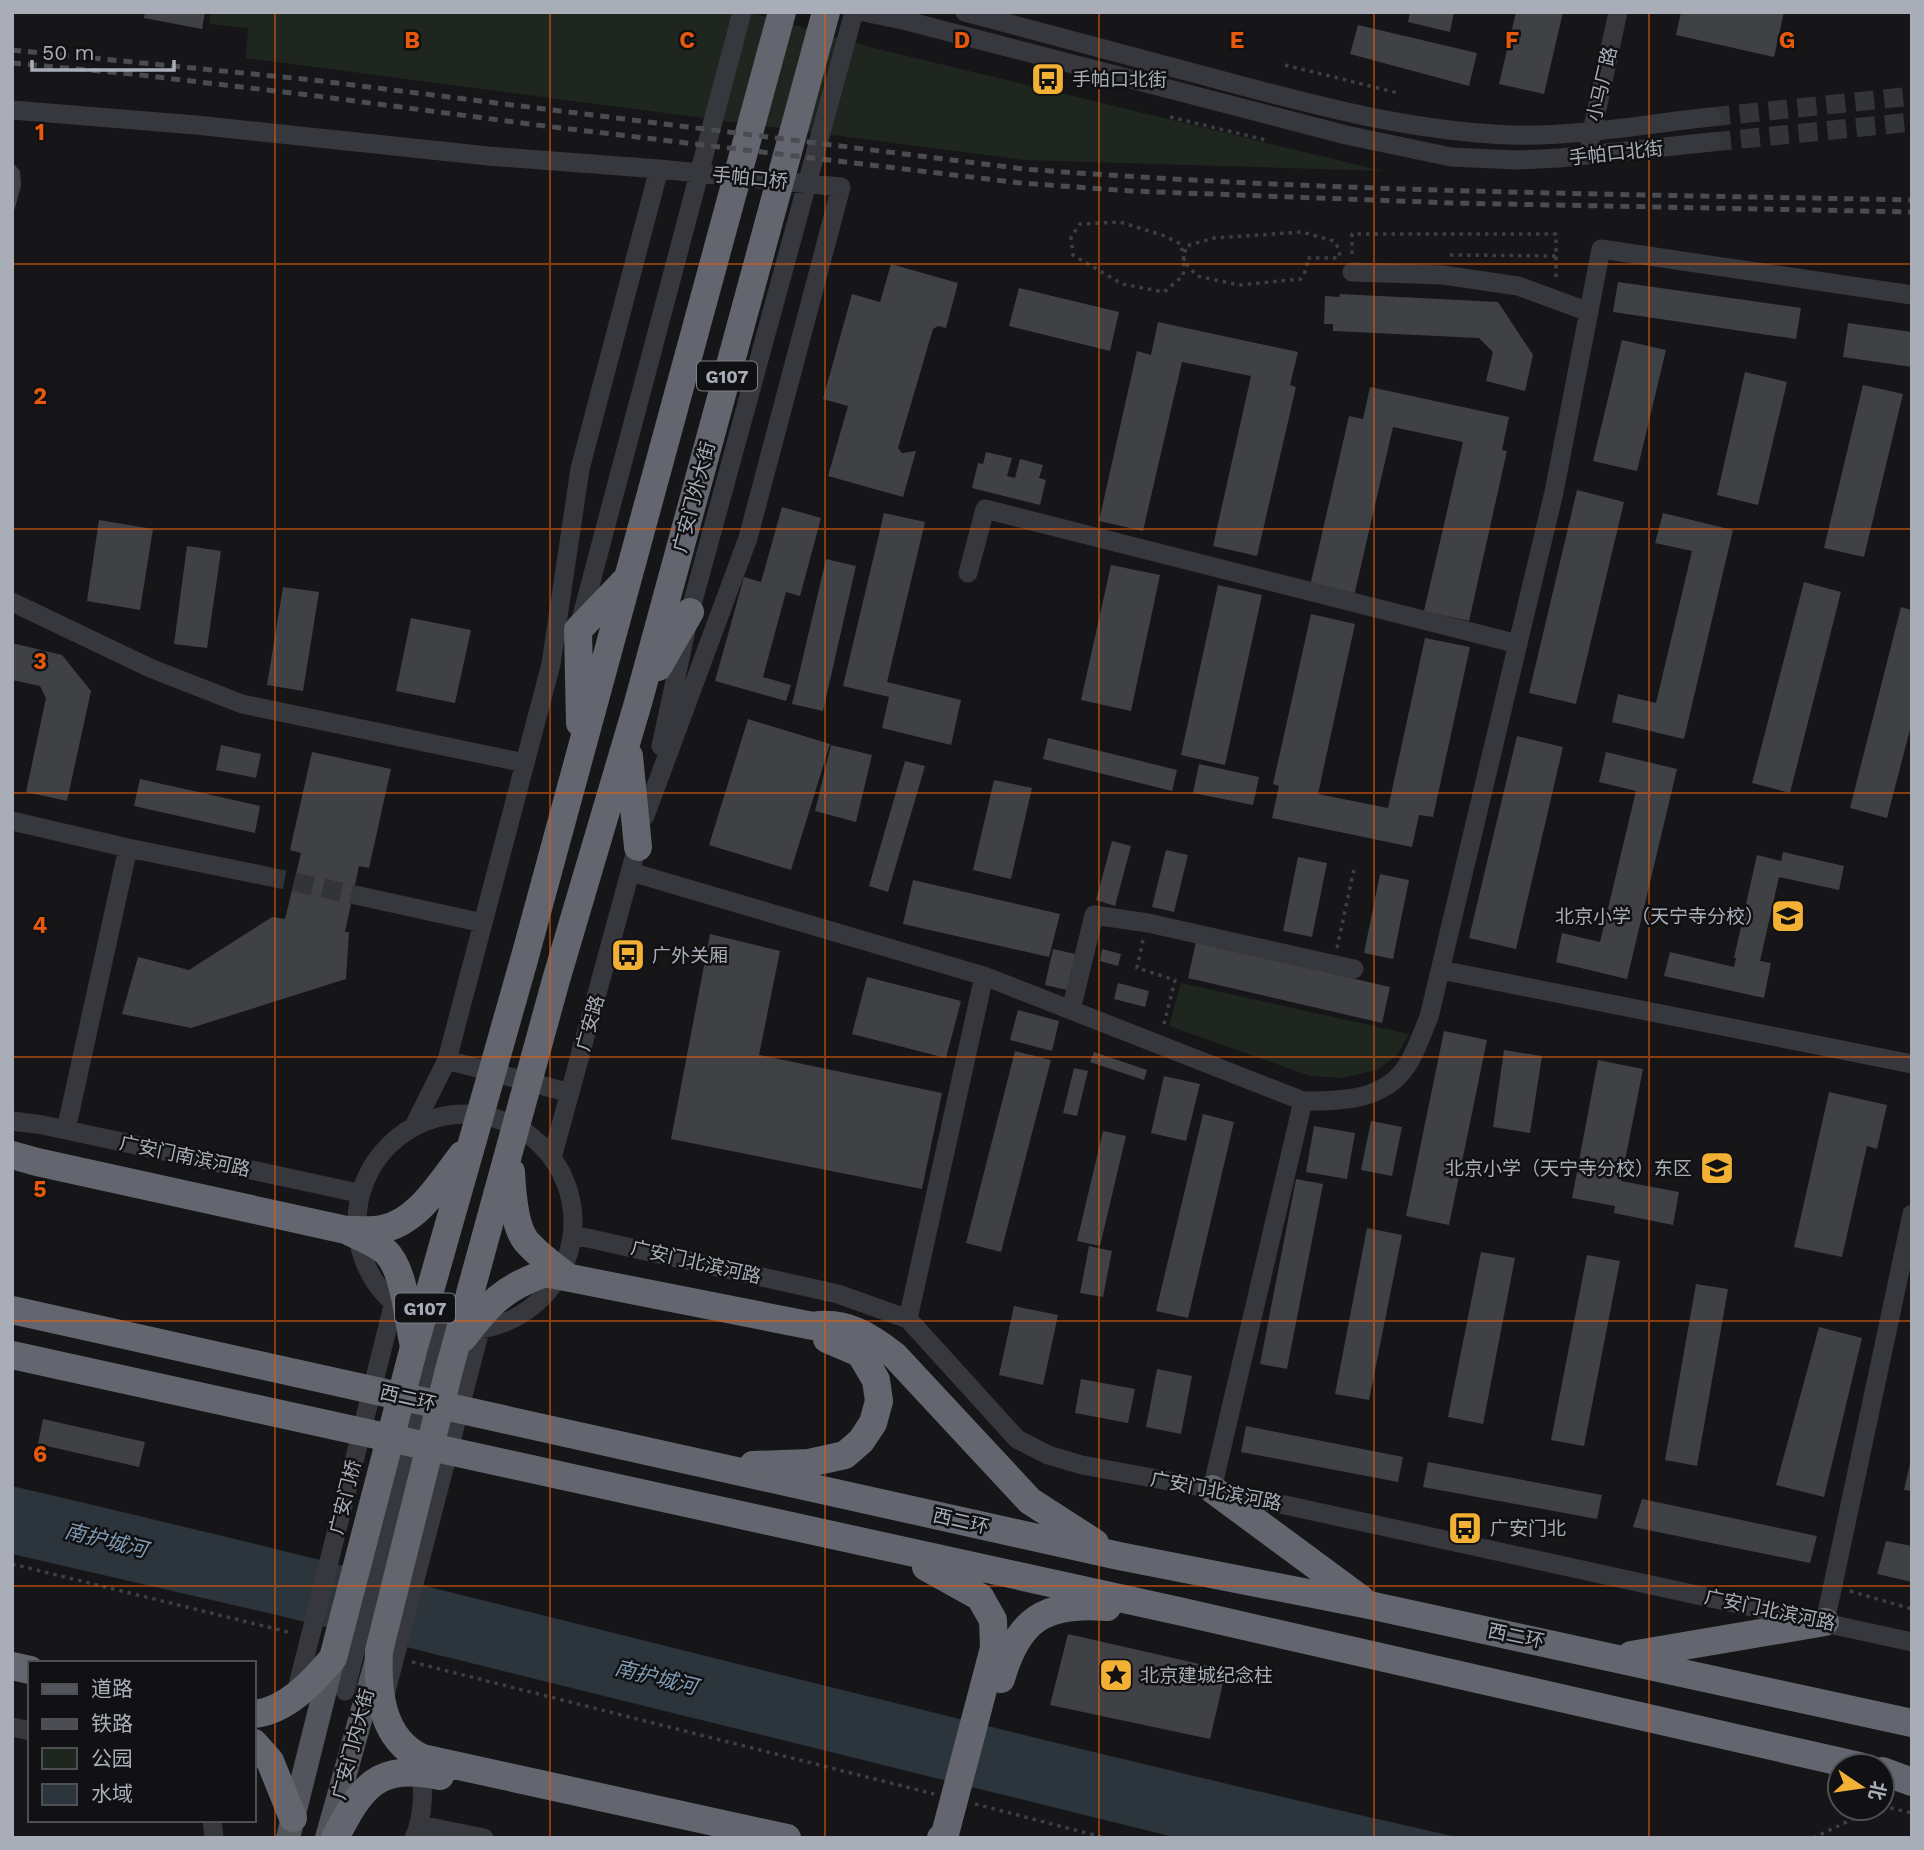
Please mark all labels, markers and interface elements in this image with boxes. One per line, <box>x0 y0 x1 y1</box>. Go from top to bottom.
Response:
text: B <box>404 27 420 54</box>
text: C <box>679 27 695 54</box>
text: D <box>954 27 970 54</box>
text: E <box>1230 27 1244 54</box>
text: F <box>1505 27 1519 54</box>
text: G <box>1779 27 1795 54</box>
scale bar <box>32 28 173 72</box>
text: 50 m <box>42 40 94 65</box>
street label: 小马厂路 <box>1582 44 1622 124</box>
bus stop icon: 手帕口北街 <box>1029 60 1067 98</box>
place label: 手帕口北街 <box>1072 68 1167 91</box>
text: 1 <box>35 119 45 146</box>
street label: 手帕口北街 <box>1568 137 1664 169</box>
street label: 手帕口桥 <box>711 163 789 193</box>
road number: G107 <box>697 362 757 390</box>
text: 2 <box>33 383 47 410</box>
street label: 广安门外大街 <box>668 439 720 555</box>
text: 3 <box>33 648 47 675</box>
school or university icon: 北京小学（天宁寺分校） <box>1769 897 1807 935</box>
place label: 北京小学（天宁寺分校） <box>1555 905 1764 928</box>
text: 4 <box>33 912 48 939</box>
bus stop icon: 广外关厢 <box>609 936 647 974</box>
place label: 广外关厢 <box>652 944 728 967</box>
street label: 广安路 <box>571 992 609 1054</box>
street label: 广安门南滨河路 <box>118 1131 252 1181</box>
school or university icon: 北京小学（天宁寺分校）东区 <box>1698 1149 1736 1187</box>
place label: 北京小学（天宁寺分校）东区 <box>1445 1157 1692 1180</box>
text: 5 <box>33 1176 47 1203</box>
street label: 广安门北滨河路 <box>629 1236 763 1288</box>
road number: G107 <box>395 1294 455 1322</box>
street label: 西二环 <box>378 1380 438 1416</box>
text: 6 <box>33 1441 47 1468</box>
street label: 广安门桥 <box>325 1457 365 1537</box>
street label: 广安门北滨河路 <box>1149 1467 1283 1515</box>
street label: 西二环 <box>931 1503 991 1539</box>
bus stop icon: 广安门北 <box>1446 1509 1484 1547</box>
place label: 广安门北 <box>1490 1517 1566 1540</box>
water label: 南护城河 <box>62 1518 154 1563</box>
street label: 广安门北滨河路 <box>1703 1585 1837 1635</box>
street label: 西二环 <box>1486 1619 1546 1653</box>
water label: 南护城河 <box>612 1655 704 1700</box>
place icon: 北京建城纪念柱 <box>1097 1656 1135 1694</box>
legend <box>28 1661 256 1822</box>
place label: 北京建城纪念柱 <box>1140 1664 1273 1687</box>
text: 道路 <box>91 1676 133 1701</box>
street label: 广安门内大街 <box>327 1686 379 1802</box>
text: 铁路 <box>91 1711 133 1736</box>
text: 公园 <box>91 1746 133 1771</box>
north arrow <box>1826 1752 1896 1822</box>
text: 北 <box>1864 1779 1890 1803</box>
text: 水域 <box>91 1781 133 1806</box>

